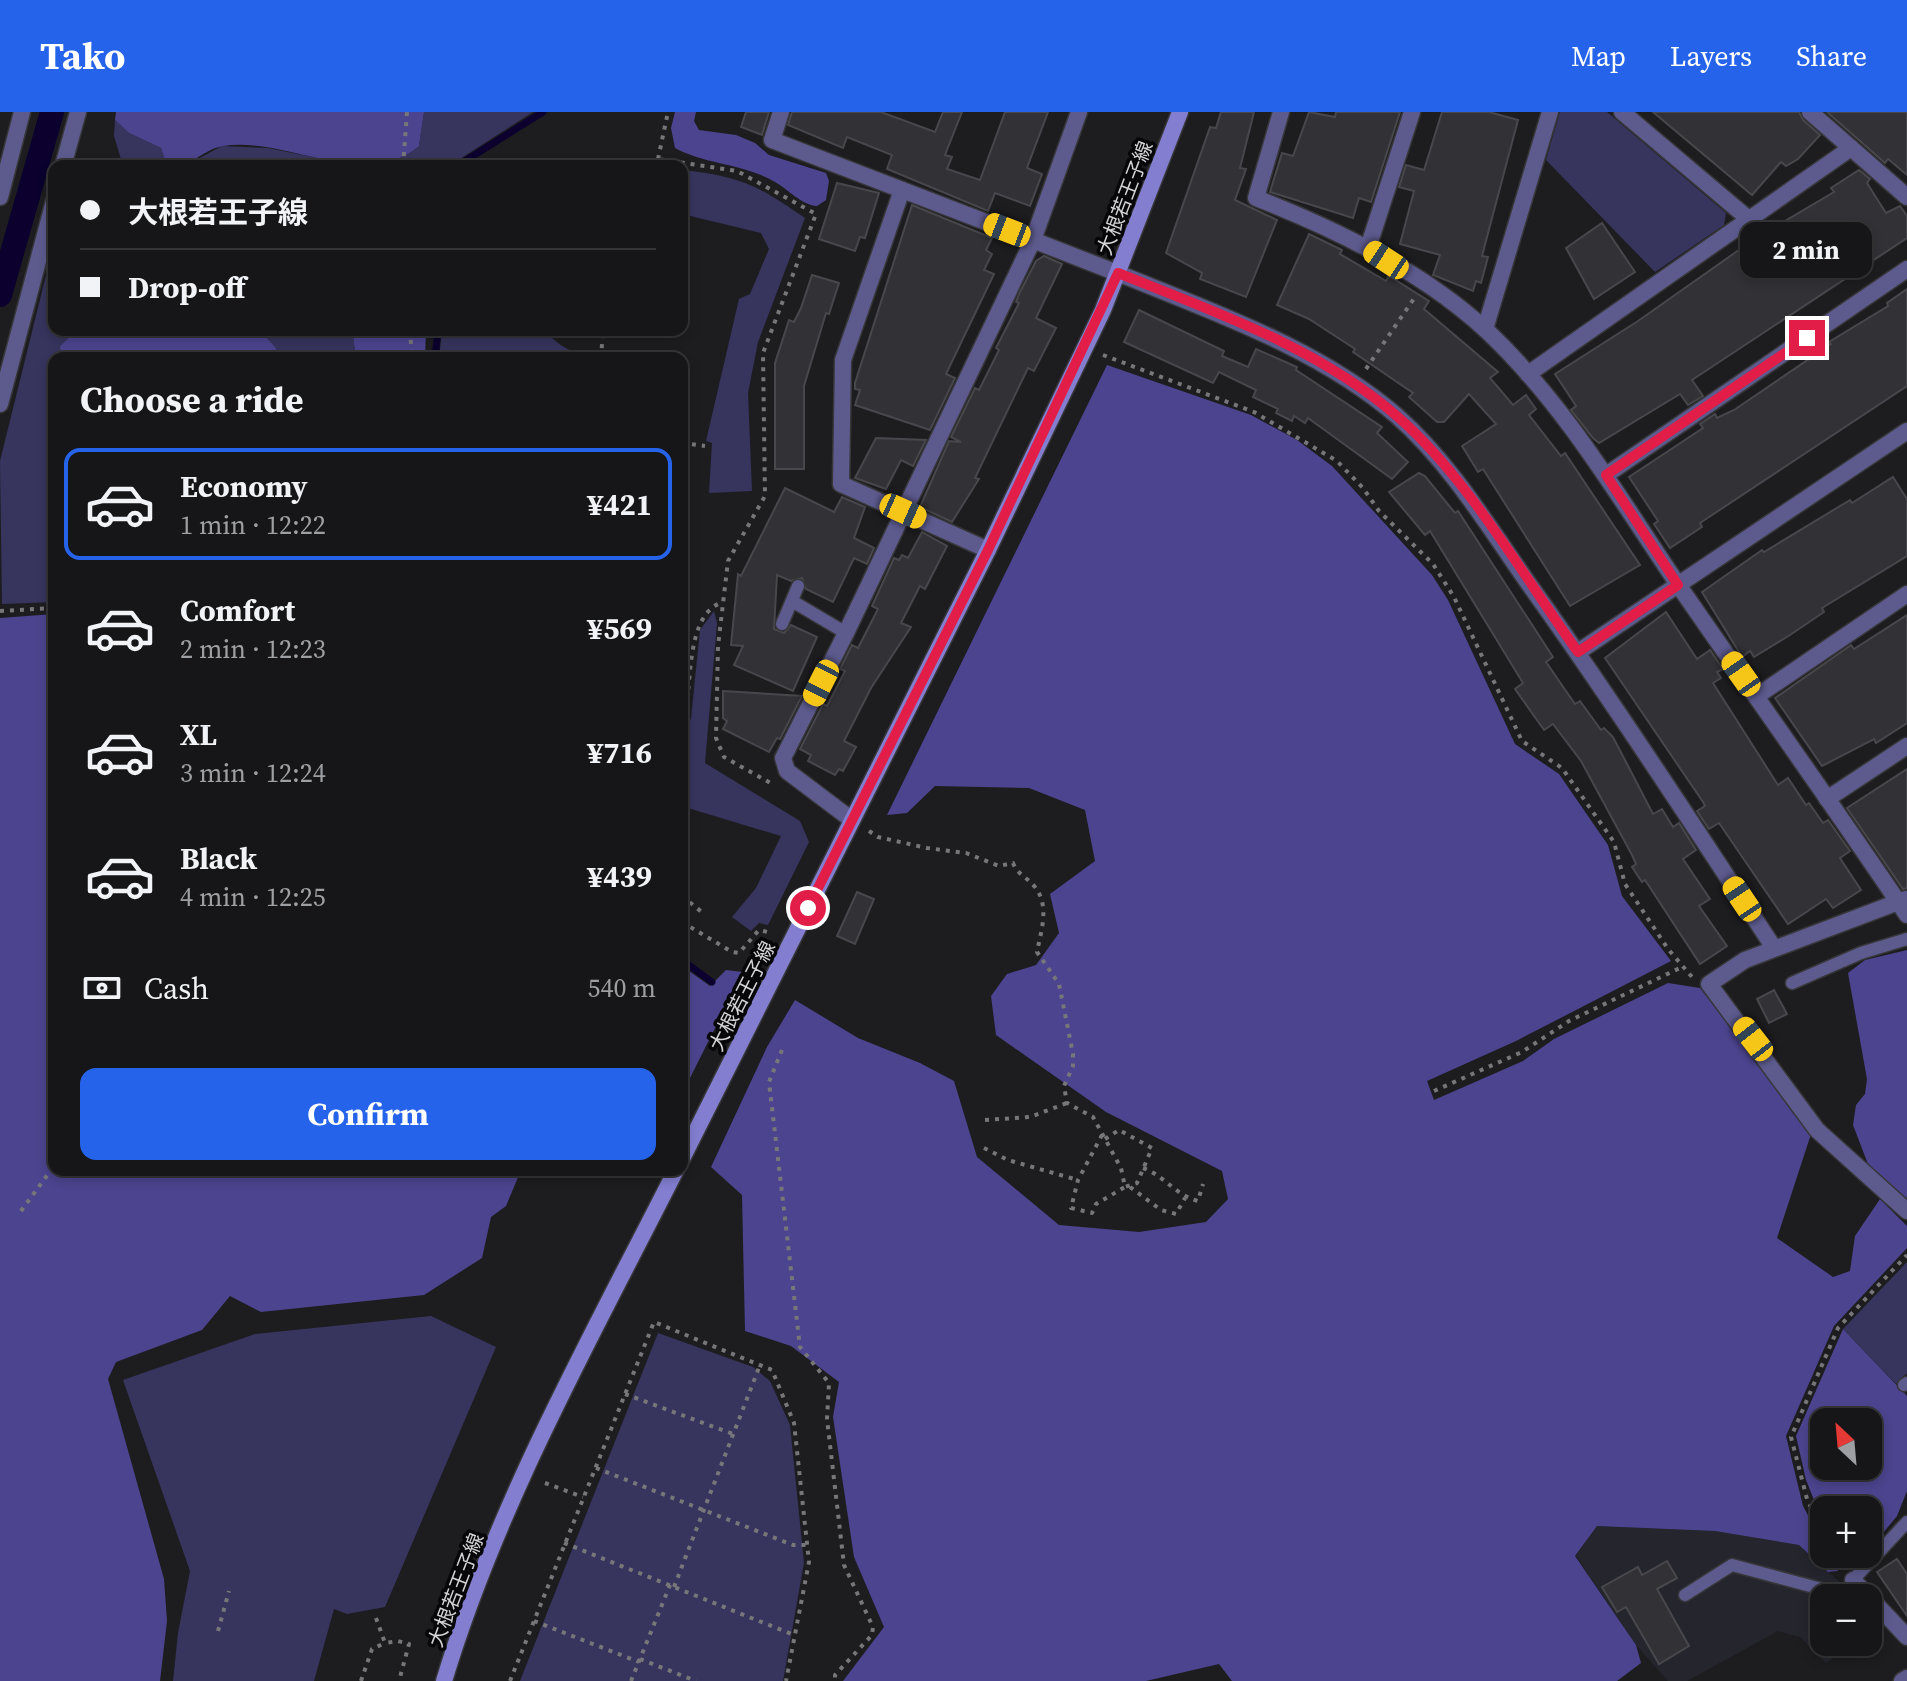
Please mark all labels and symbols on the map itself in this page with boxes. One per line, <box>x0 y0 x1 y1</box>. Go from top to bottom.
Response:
street label: 大根若王子線 <box>1090 137 1160 259</box>
car <box>980 210 1034 250</box>
callout: 2 min <box>1741 222 1873 278</box>
car <box>1359 237 1413 283</box>
route end <box>1789 320 1825 356</box>
car <box>876 490 930 532</box>
car <box>1717 647 1765 701</box>
car <box>799 656 843 710</box>
car <box>1719 872 1765 926</box>
route start <box>790 890 826 926</box>
street label: 大根若王子線 <box>702 936 782 1056</box>
car <box>1729 1013 1777 1065</box>
north arrow <box>1810 1408 1882 1480</box>
street label: 大根若王子線 <box>421 1529 491 1651</box>

